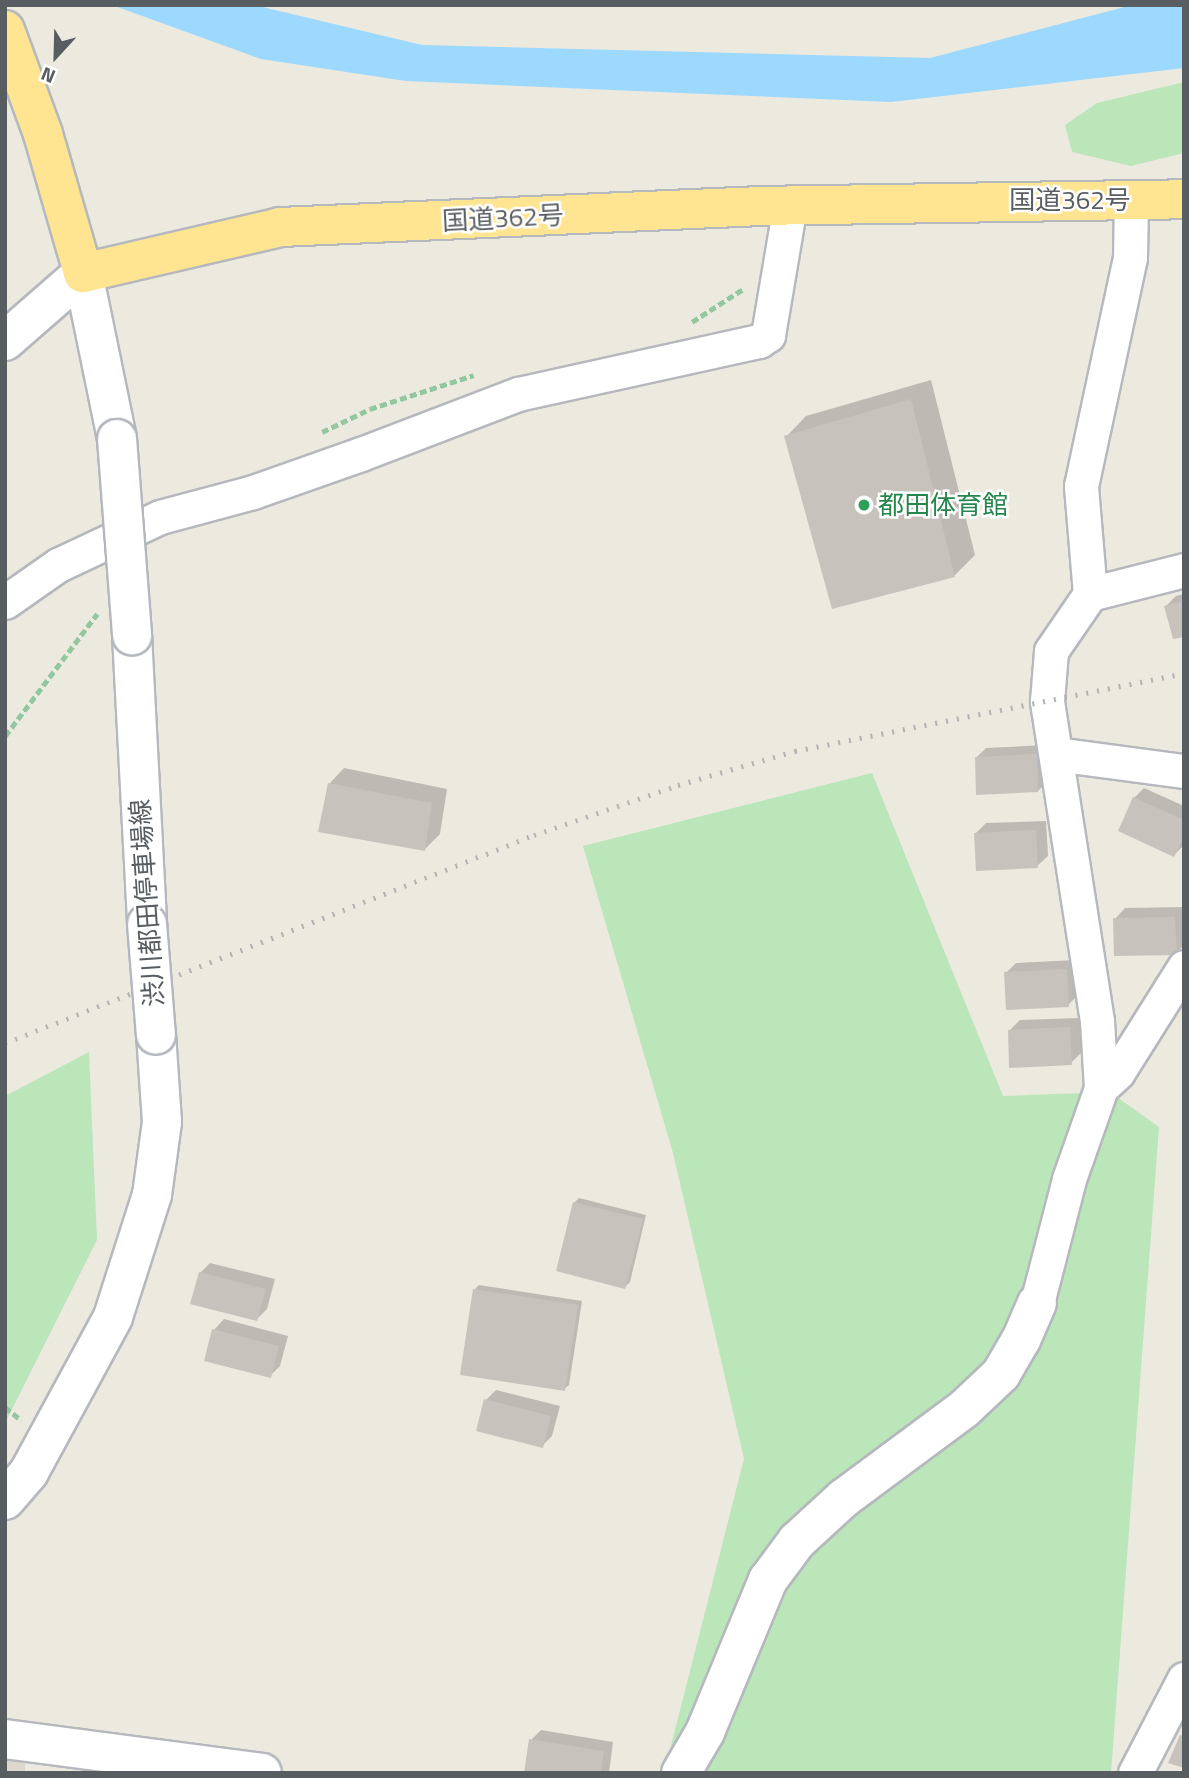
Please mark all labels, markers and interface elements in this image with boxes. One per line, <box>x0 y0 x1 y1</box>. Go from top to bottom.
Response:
north arrow <box>21 21 91 91</box>
text: N <box>36 60 59 92</box>
street label: 国道362号 <box>1009 184 1131 216</box>
street label: 国道362号 <box>441 199 565 237</box>
place label: 都田体育館 <box>878 489 1008 521</box>
marker: 都田体育館 <box>856 497 872 513</box>
street label: 渋川都田停車場線 <box>124 798 170 1008</box>

